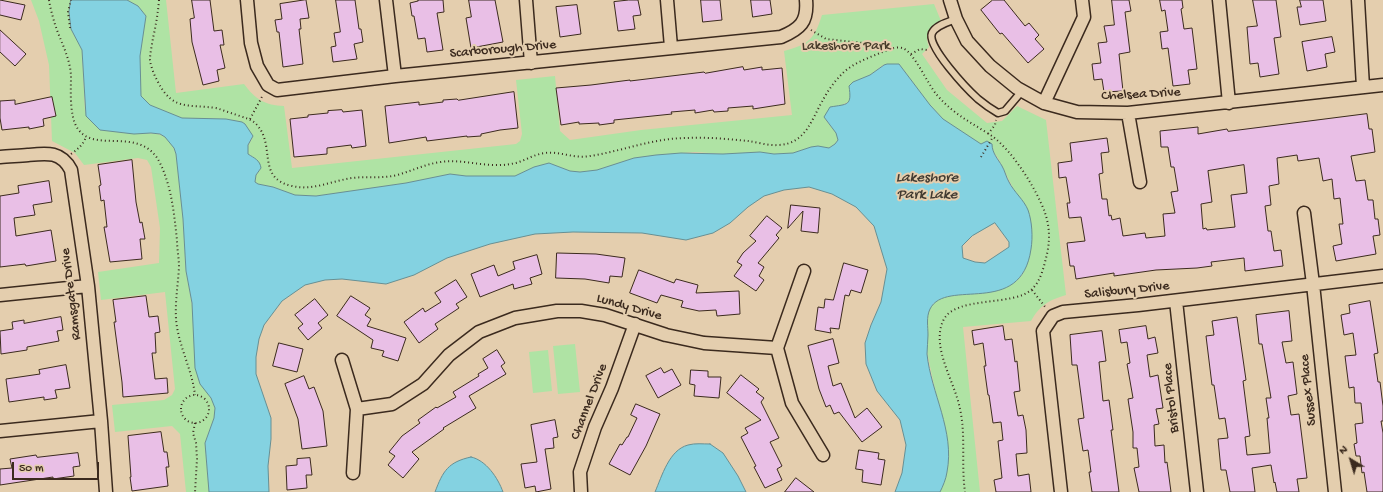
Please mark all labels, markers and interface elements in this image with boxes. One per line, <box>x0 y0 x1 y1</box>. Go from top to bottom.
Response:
street label: Scarborough Drive <box>449 37 557 63</box>
park label: Lakeshore Park <box>802 39 890 55</box>
street label: Chelsea Drive <box>1101 85 1181 105</box>
water label: Lakeshore Park Lake <box>896 170 958 205</box>
street label: Ramsgate Drive <box>58 247 86 341</box>
street label: Salisbury Drive <box>1084 278 1170 304</box>
street label: Lundy Drive <box>594 291 664 325</box>
street label: Sussex Place <box>1297 353 1321 427</box>
street label: Channel Drive <box>568 361 612 443</box>
street label: Bristol Place <box>1160 362 1184 434</box>
north arrow <box>1331 440 1371 480</box>
text: N <box>1337 444 1350 457</box>
scale bar <box>14 454 101 480</box>
text: 50 m <box>19 462 44 476</box>

